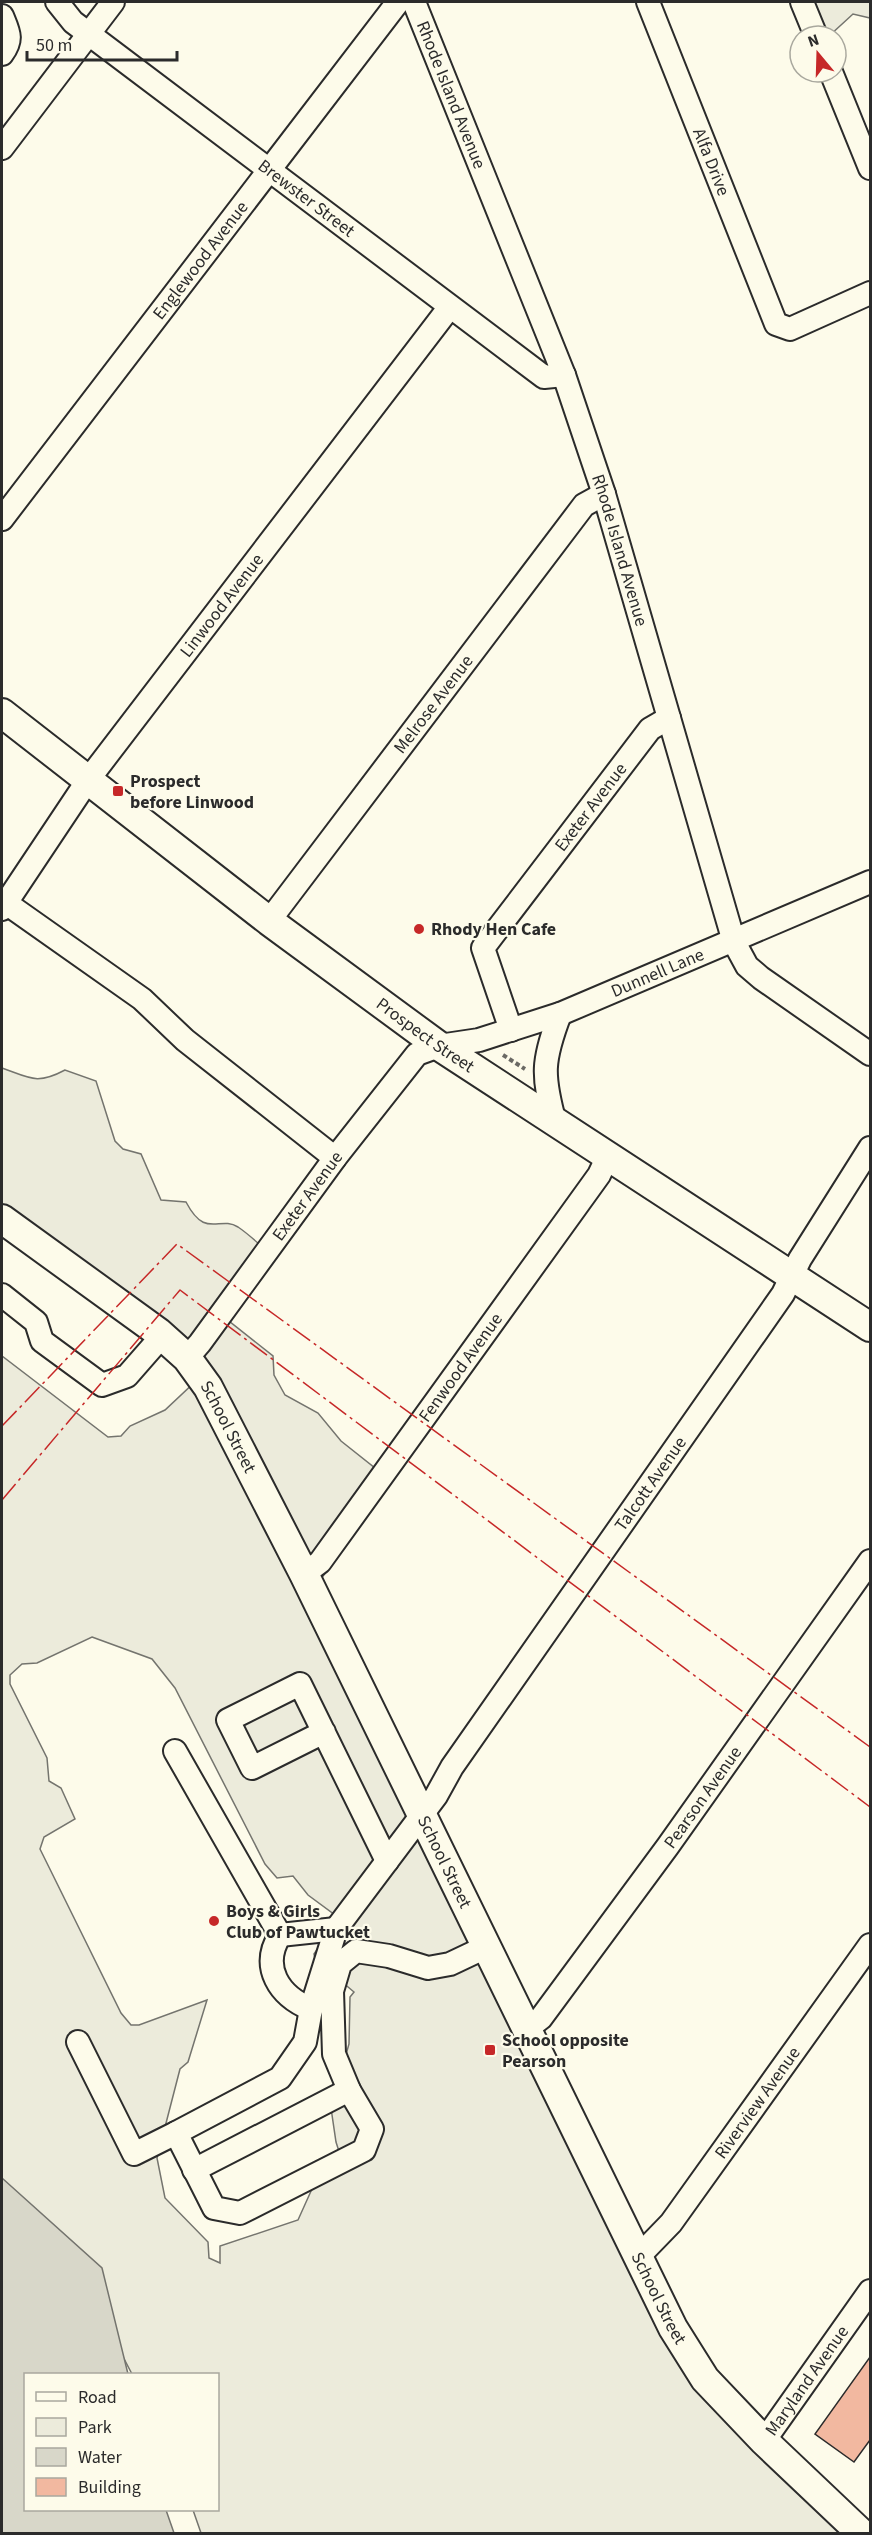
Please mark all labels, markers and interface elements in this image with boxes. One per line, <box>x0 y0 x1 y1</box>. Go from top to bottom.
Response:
street label: Rhode Island Avenue <box>410 17 492 173</box>
scale bar <box>27 24 177 62</box>
north arrow <box>788 24 848 84</box>
text: N <box>805 29 822 53</box>
text: 50 m <box>36 33 72 58</box>
street label: Alfa Drive <box>686 124 736 200</box>
street label: Brewster Street <box>253 154 360 243</box>
street label: Englewood Avenue <box>147 196 254 325</box>
street label: Rhode Island Avenue <box>585 471 654 629</box>
street label: Linwood Avenue <box>174 548 270 663</box>
street label: Melrose Avenue <box>388 650 479 759</box>
street label: Exeter Avenue <box>549 758 633 857</box>
place label: Prospect before Linwood <box>130 769 254 815</box>
marker: Prospect before Linwood <box>111 784 125 798</box>
place label: Rhody Hen Cafe <box>431 917 556 942</box>
marker: Rhody Hen Cafe <box>412 922 426 936</box>
street label: Dunnell Lane <box>607 942 708 1004</box>
street label: Prospect Street <box>371 992 479 1079</box>
street label: Exeter Avenue <box>267 1146 349 1246</box>
street label: Fenwood Avenue <box>413 1308 509 1427</box>
street label: School Street <box>194 1375 262 1477</box>
street label: Talcott Avenue <box>609 1432 693 1536</box>
street label: Pearson Avenue <box>658 1741 748 1854</box>
street label: School Street <box>411 1811 478 1913</box>
place label: Boys & Girls Club of Pawtucket <box>226 1899 370 1945</box>
marker: Boys & Girls Club of Pawtucket <box>207 1914 221 1928</box>
place label: School opposite Pearson <box>502 2028 629 2074</box>
street label: Riverview Avenue <box>709 2042 806 2164</box>
marker: School opposite Pearson <box>483 2043 497 2057</box>
street label: School Street <box>625 2248 692 2350</box>
street label: Maryland Avenue <box>759 2321 855 2441</box>
legend <box>24 2373 219 2511</box>
text: Road <box>78 2385 117 2410</box>
text: Park <box>78 2415 112 2440</box>
text: Water <box>78 2445 122 2470</box>
text: Building <box>78 2475 141 2500</box>

